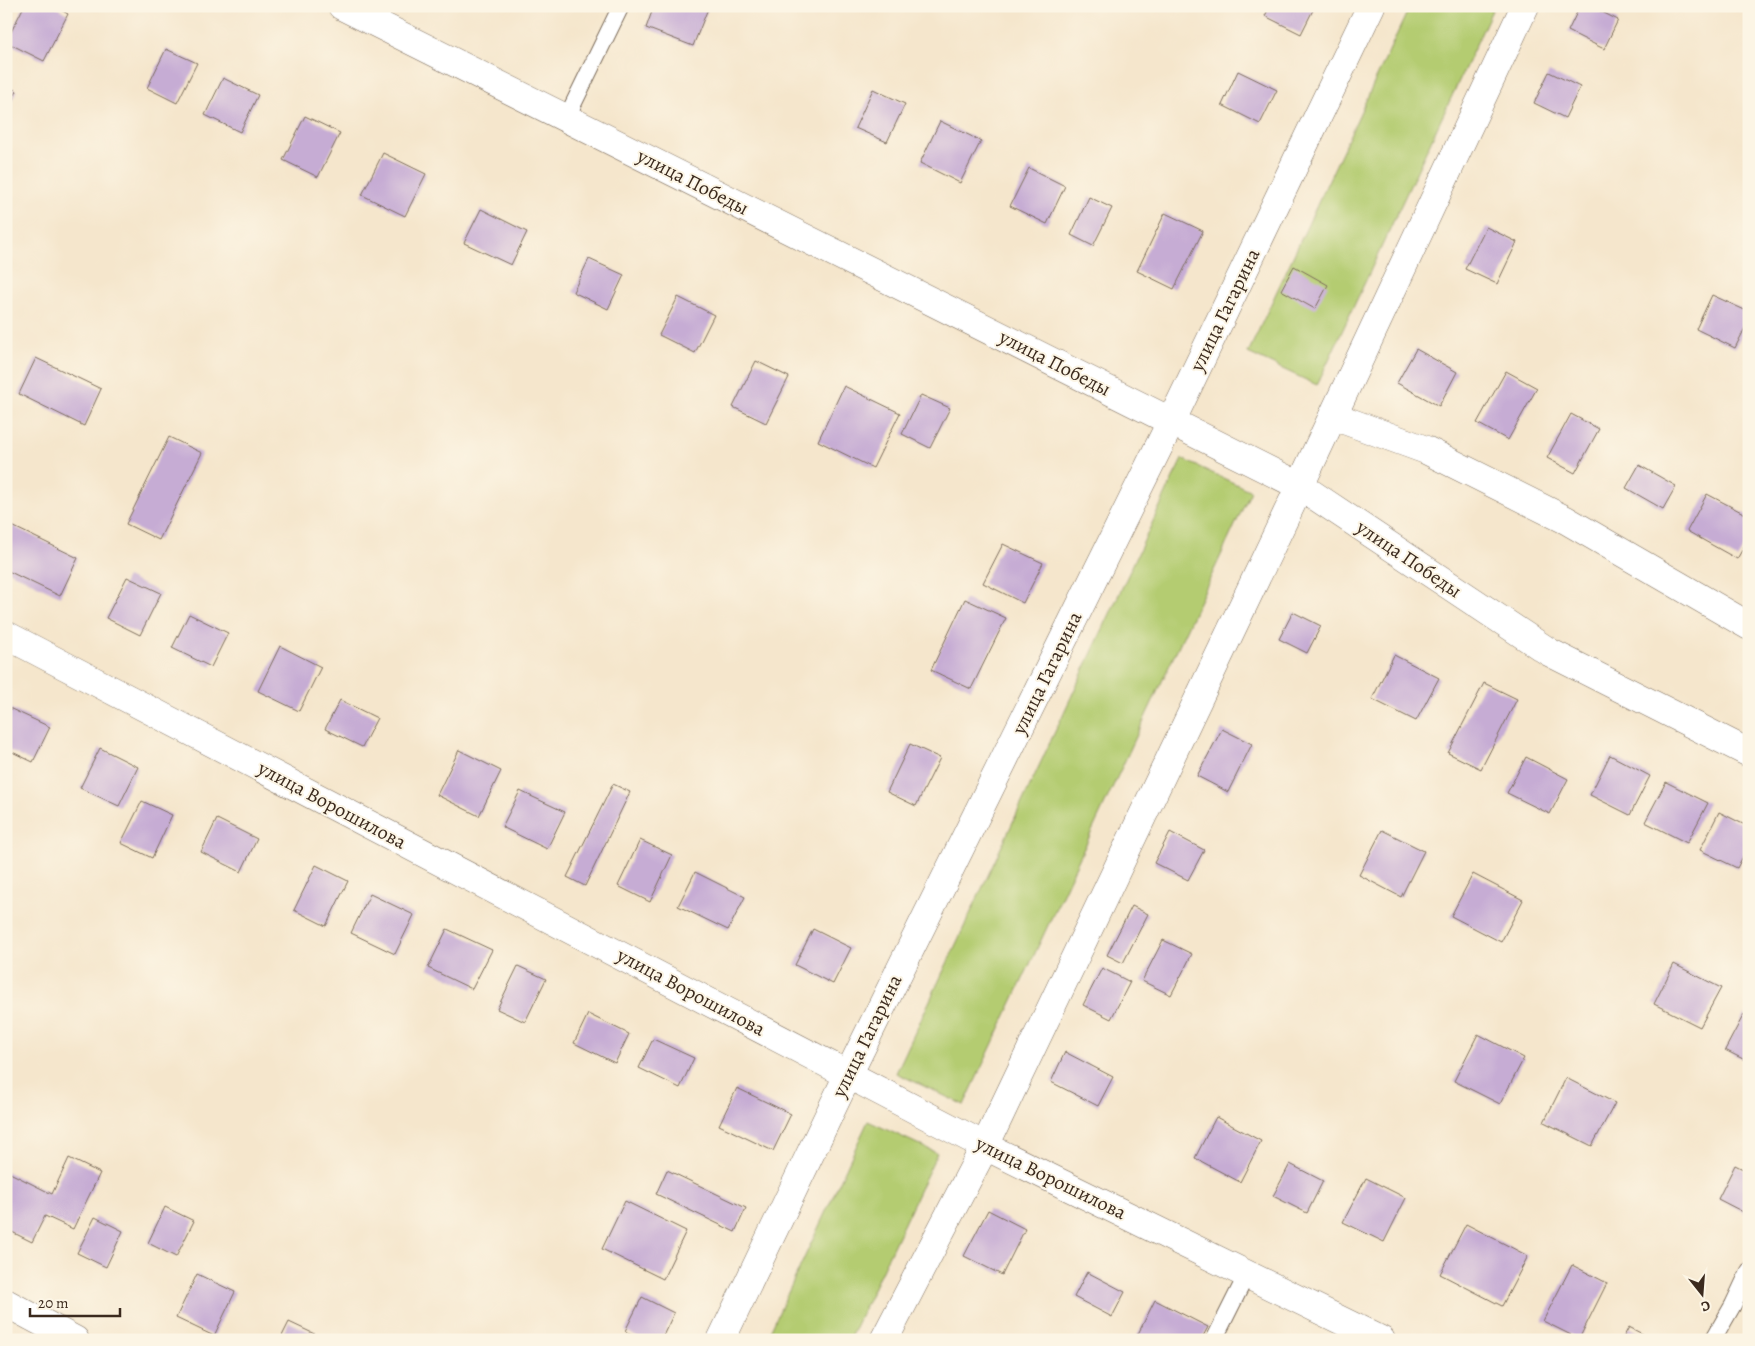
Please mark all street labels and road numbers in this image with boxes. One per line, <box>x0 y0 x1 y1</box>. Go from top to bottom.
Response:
street label: улица Победы <box>632 142 753 222</box>
street label: улица Гагарина <box>1183 243 1267 377</box>
street label: улица Победы <box>994 323 1115 403</box>
street label: улица Победы <box>1350 513 1467 604</box>
street label: улица Гагарина <box>1005 606 1089 740</box>
street label: улица Ворошилова <box>252 754 412 856</box>
street label: улица Ворошилова <box>611 941 771 1043</box>
street label: улица Гагарина <box>825 969 909 1103</box>
street label: улица Ворошилова <box>970 1129 1131 1227</box>

